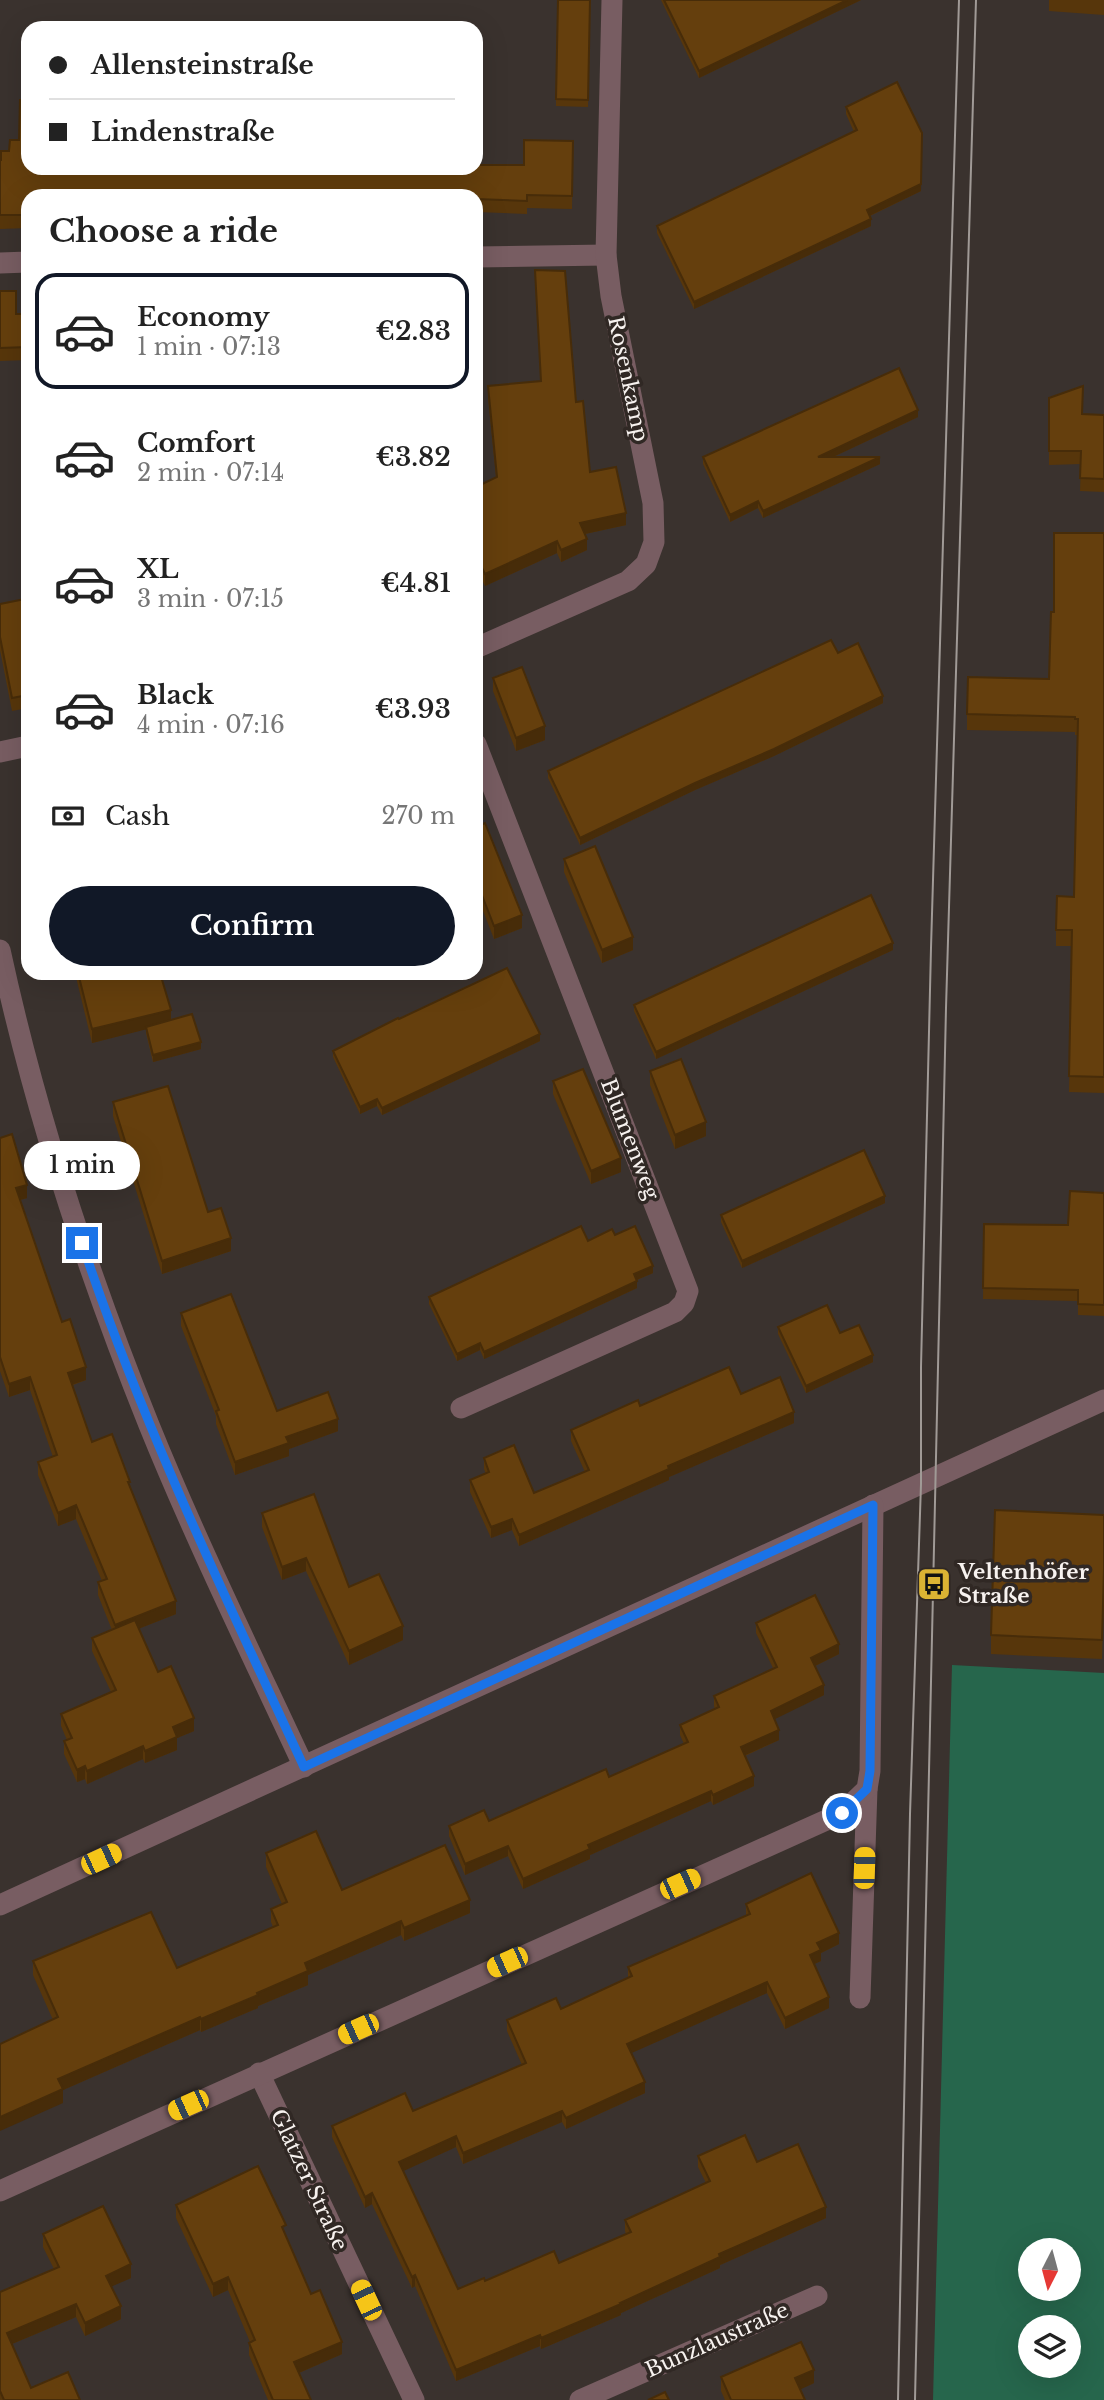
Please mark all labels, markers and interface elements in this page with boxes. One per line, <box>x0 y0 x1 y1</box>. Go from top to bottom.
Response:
text: Allensteinstraße <box>91 49 314 81</box>
text: Lindenstraße <box>91 116 275 148</box>
text: Choose a ride <box>49 211 278 251</box>
icon: car <box>53 300 116 363</box>
text: Economy <box>137 301 270 333</box>
street label: Rosenkamp <box>602 314 654 444</box>
text: €2.83 <box>375 315 451 347</box>
text: 1 min · 07:13 <box>137 333 281 361</box>
icon: car <box>53 426 116 489</box>
text: Comfort <box>137 427 255 459</box>
text: €3.82 <box>375 441 451 473</box>
text: 2 min · 07:14 <box>137 459 284 487</box>
icon: car <box>53 552 116 615</box>
text: XL <box>137 553 179 585</box>
text: €4.81 <box>380 567 451 599</box>
text: 3 min · 07:15 <box>137 585 284 613</box>
icon: car <box>53 678 116 741</box>
text: Black <box>137 679 214 711</box>
text: €3.93 <box>375 693 451 725</box>
text: 4 min · 07:16 <box>137 711 285 739</box>
icon: cash <box>49 797 87 835</box>
text: Cash <box>105 800 170 832</box>
text: 270 m <box>382 802 455 830</box>
button: Confirm <box>49 886 455 966</box>
street label: Blumenweg <box>595 1075 665 1204</box>
callout: 1 min <box>24 1142 140 1190</box>
text: 1 min <box>49 1151 115 1179</box>
route end <box>66 1227 98 1259</box>
place label: Veltenhöfer Straße <box>957 1559 1090 1609</box>
bus stop icon: Veltenhöfer Straße <box>915 1565 953 1603</box>
route start <box>826 1797 858 1829</box>
car <box>78 1841 125 1877</box>
car <box>853 1847 876 1889</box>
car <box>657 1866 704 1902</box>
car <box>484 1944 531 1980</box>
car <box>335 2011 382 2047</box>
car <box>165 2087 212 2123</box>
street label: Glatzer Straße <box>265 2105 353 2255</box>
north arrow <box>1018 2238 1082 2301</box>
map controls <box>1018 2238 1081 2378</box>
car <box>348 2277 385 2323</box>
street label: Bunzlaustraße <box>641 2297 793 2383</box>
button: layers <box>1018 2315 1081 2378</box>

